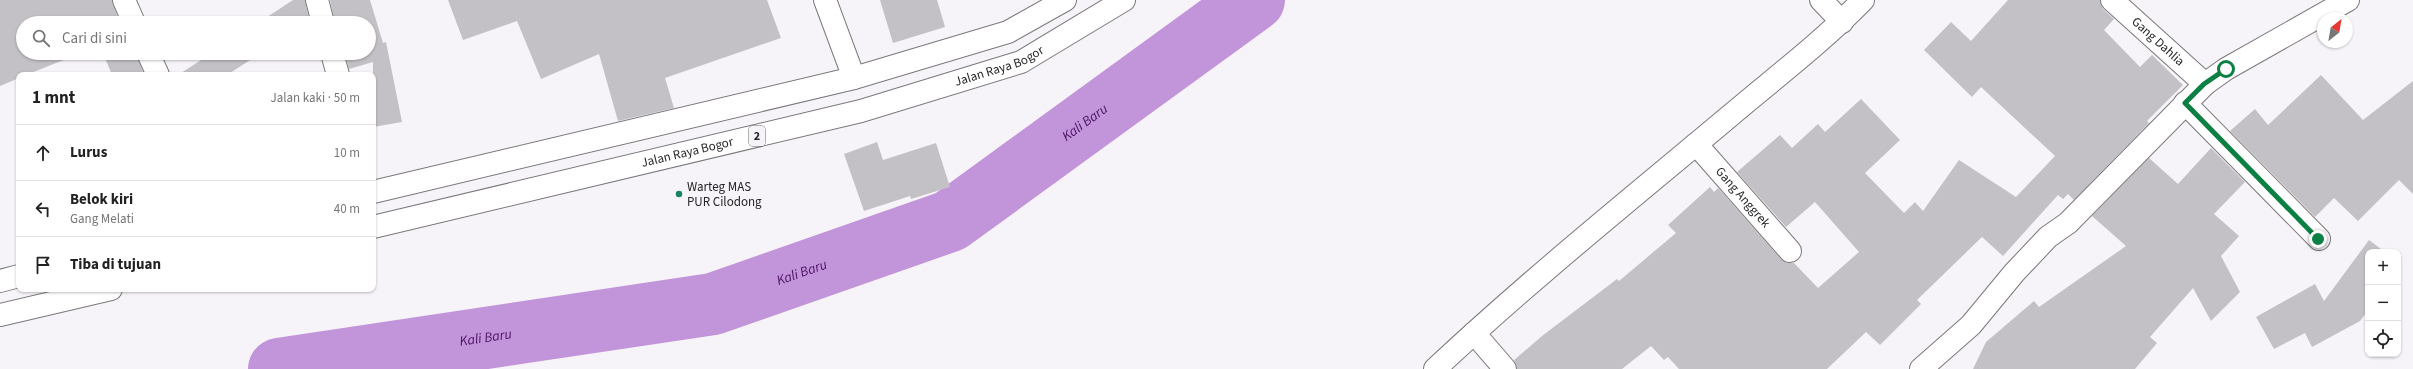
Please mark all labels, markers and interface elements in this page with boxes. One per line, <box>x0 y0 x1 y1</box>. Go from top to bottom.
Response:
north arrow <box>2317 12 2353 48</box>
street label: Gang Dahlia <box>2128 13 2188 70</box>
search box <box>16 16 376 60</box>
icon: search <box>30 27 52 49</box>
text: Cari di sini <box>62 28 127 49</box>
street label: Jalan Raya Bogor <box>952 41 1048 91</box>
route start <box>2217 60 2235 78</box>
text: 1 mnt <box>32 86 75 110</box>
text: Jalan kaki · 50 m <box>270 89 360 107</box>
water label: Kali Baru <box>1058 99 1112 146</box>
road number: 2 <box>749 126 765 146</box>
street label: Jalan Raya Bogor <box>639 133 736 172</box>
icon: ahead <box>32 142 54 164</box>
text: Lurus <box>70 142 107 163</box>
text: 10 m <box>334 144 360 162</box>
street label: Gang Anggrek <box>1711 163 1775 232</box>
place label: Warteg MAS PUR Cilodong <box>687 178 762 211</box>
text: Belok kiri <box>70 189 133 210</box>
marker: Warteg MAS PUR Cilodong <box>674 189 684 199</box>
icon: left <box>32 198 54 220</box>
text: 40 m <box>334 200 360 218</box>
text: Gang Melati <box>70 210 134 228</box>
route end <box>2309 230 2327 248</box>
map controls <box>2365 249 2401 357</box>
button: + <box>2365 249 2401 285</box>
icon: arrive <box>32 254 54 276</box>
text: Tiba di tujuan <box>70 254 161 275</box>
water label: Kali Baru <box>774 255 830 291</box>
button: − <box>2365 285 2401 321</box>
button: locate <box>2365 321 2401 357</box>
water label: Kali Baru <box>458 324 513 352</box>

